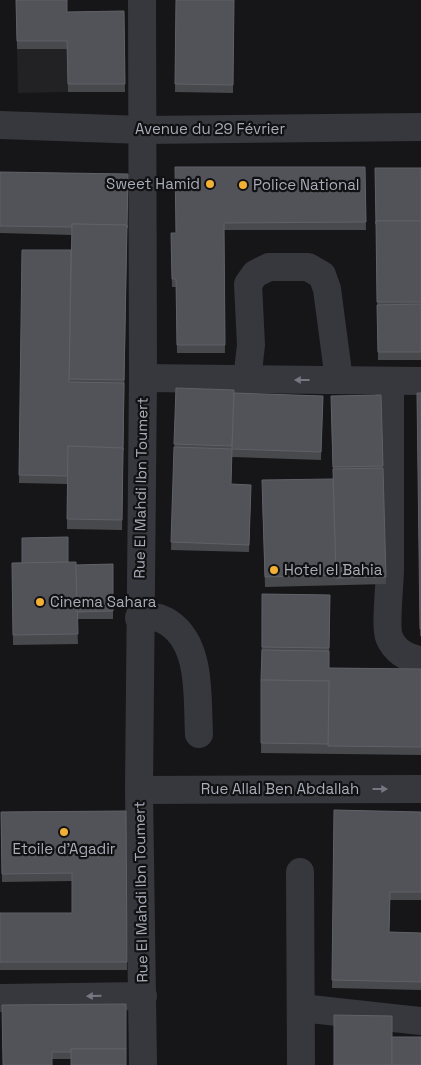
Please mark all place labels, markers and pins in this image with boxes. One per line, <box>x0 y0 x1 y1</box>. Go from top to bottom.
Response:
place label: Sweet Hamid <box>106 174 200 193</box>
place label: Police National <box>253 175 360 194</box>
marker: Sweet Hamid <box>204 178 216 190</box>
marker: Police National <box>237 179 249 191</box>
place label: Hotel el Bahia <box>284 560 383 579</box>
marker: Hotel el Bahia <box>268 564 280 576</box>
place label: Cinema Sahara <box>50 592 157 611</box>
marker: Cinema Sahara <box>34 596 46 608</box>
marker: Etoile d'Agadir <box>58 826 70 838</box>
place label: Etoile d'Agadir <box>12 839 116 858</box>

